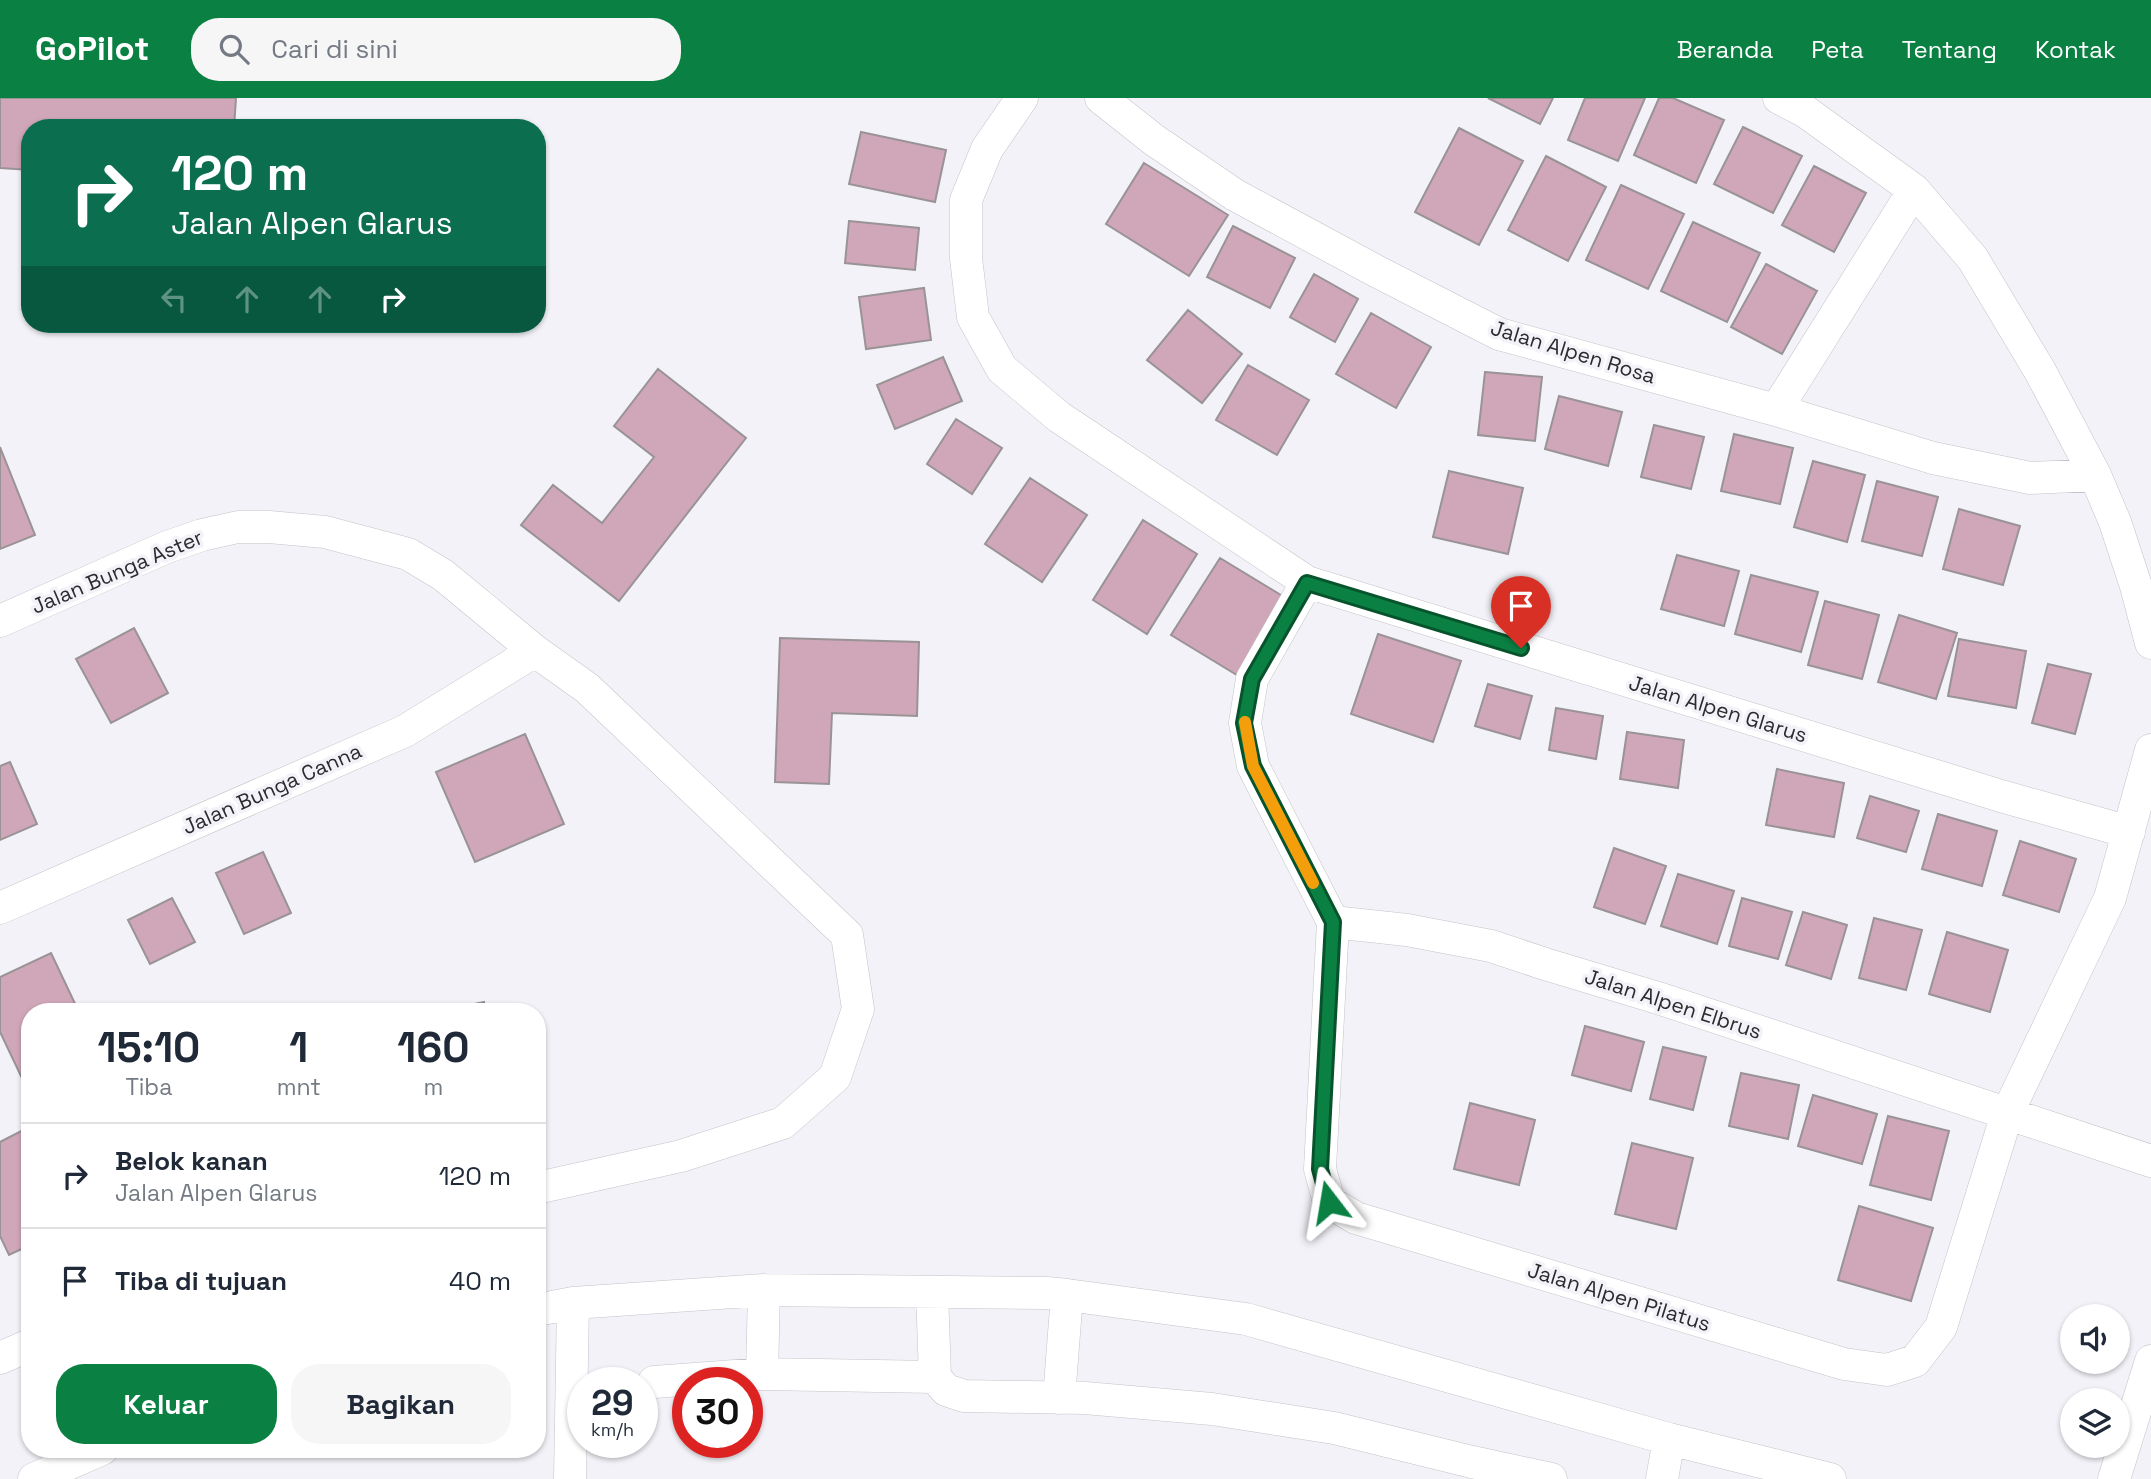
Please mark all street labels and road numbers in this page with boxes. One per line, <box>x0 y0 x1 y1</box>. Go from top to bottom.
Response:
street label: Jalan Alpen Rosa <box>1487 314 1659 389</box>
street label: Jalan Bunga Aster <box>27 523 207 620</box>
street label: Jalan Alpen Glarus <box>1626 669 1810 748</box>
street label: Jalan Bunga Canna <box>178 737 366 840</box>
street label: Jalan Alpen Elbrus <box>1581 962 1765 1045</box>
street label: Jalan Alpen Pilatus <box>1524 1256 1714 1337</box>

